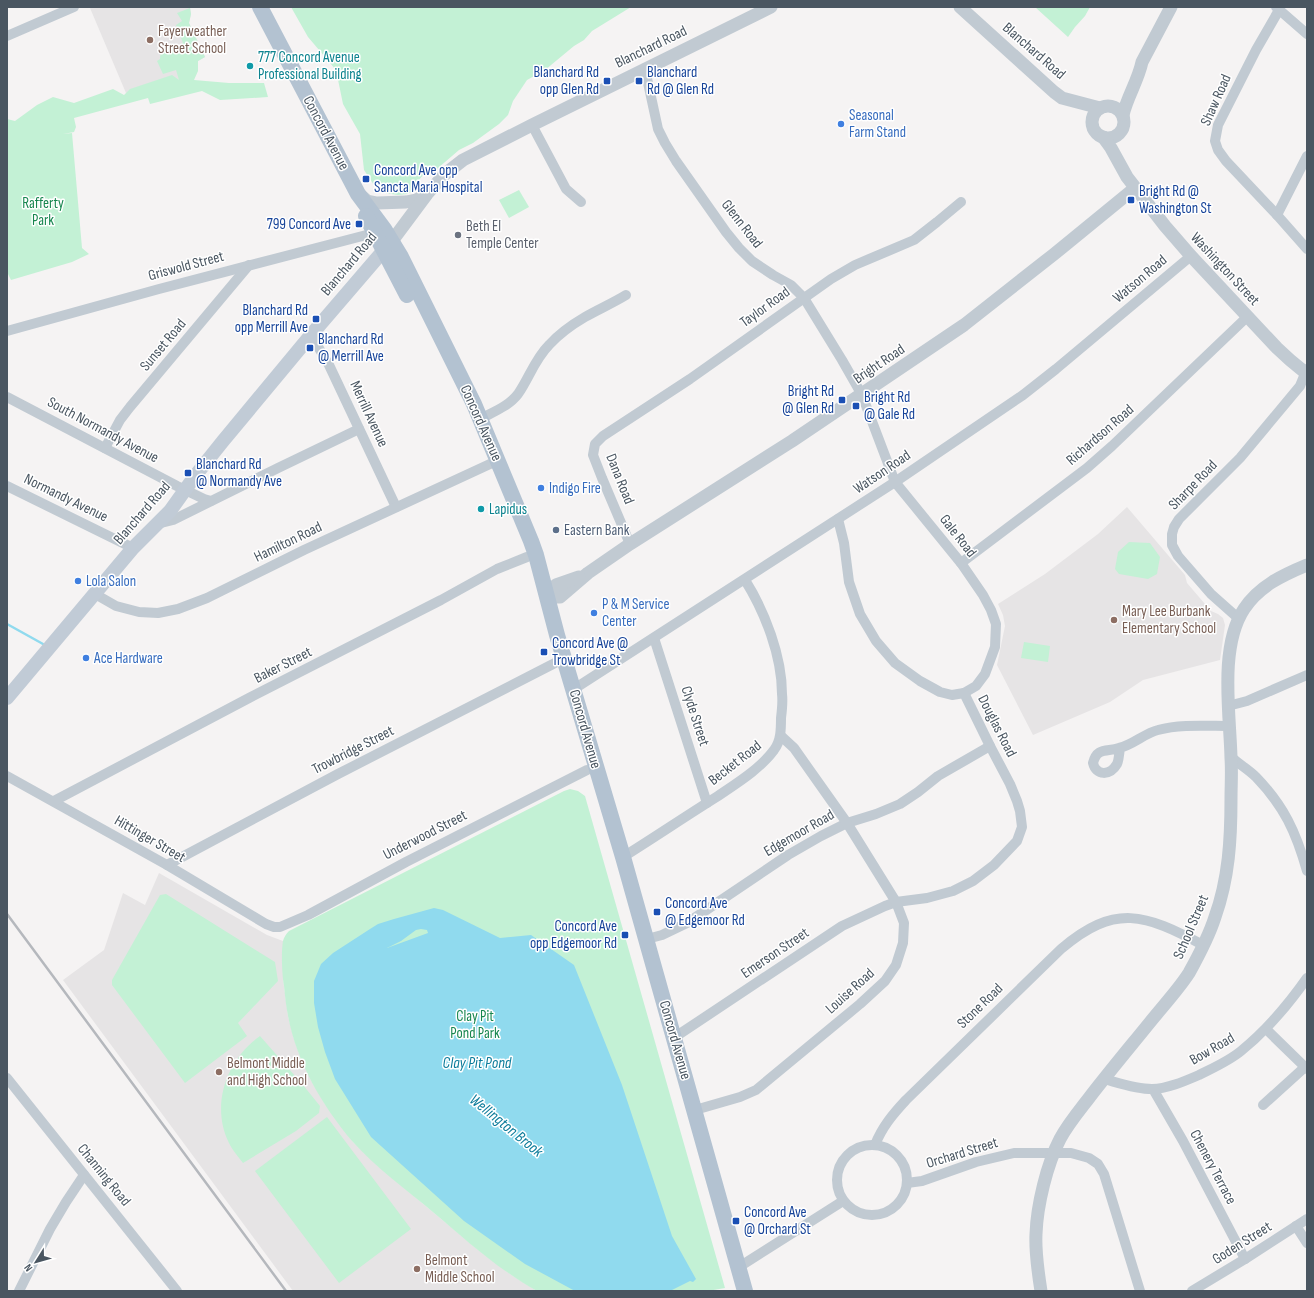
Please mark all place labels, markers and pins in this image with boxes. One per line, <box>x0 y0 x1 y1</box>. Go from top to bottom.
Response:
place label: Fayerweather Street School <box>158 22 228 58</box>
marker: Fayerweather Street School <box>145 35 155 45</box>
place label: 777 Concord Avenue Professional Building <box>258 48 362 84</box>
marker: 777 Concord Avenue Professional Building <box>245 61 255 71</box>
place label: Blanchard Rd opp Glen Rd <box>533 63 599 99</box>
place label: Blanchard Rd @ Glen Rd <box>647 63 714 99</box>
marker: Blanchard Rd opp Glen Rd <box>602 76 612 86</box>
marker: Blanchard Rd @ Glen Rd <box>634 76 644 86</box>
place label: Seasonal Farm Stand <box>849 106 906 142</box>
marker: Seasonal Farm Stand <box>836 119 846 129</box>
place label: Concord Ave opp Sancta Maria Hospital <box>374 161 482 197</box>
marker: Concord Ave opp Sancta Maria Hospital <box>361 174 371 184</box>
place label: Bright Rd @ Washington St <box>1139 182 1212 218</box>
marker: Bright Rd @ Washington St <box>1126 195 1136 205</box>
place label: 799 Concord Ave <box>267 215 351 234</box>
place label: Beth El Temple Center <box>466 217 539 253</box>
marker: 799 Concord Ave <box>354 219 364 229</box>
marker: Beth El Temple Center <box>453 230 463 240</box>
place label: Blanchard Rd opp Merrill Ave <box>235 301 308 337</box>
marker: Blanchard Rd opp Merrill Ave <box>311 314 321 324</box>
place label: Blanchard Rd @ Merrill Ave <box>318 330 384 366</box>
marker: Blanchard Rd @ Merrill Ave <box>305 343 315 353</box>
place label: Bright Rd @ Glen Rd <box>782 382 834 418</box>
place label: Bright Rd @ Gale Rd <box>864 388 915 424</box>
marker: Bright Rd @ Glen Rd <box>837 395 847 405</box>
marker: Bright Rd @ Gale Rd <box>851 401 861 411</box>
place label: Blanchard Rd @ Normandy Ave <box>196 455 282 491</box>
marker: Blanchard Rd @ Normandy Ave <box>183 468 193 478</box>
place label: Indigo Fire <box>549 479 601 498</box>
marker: Indigo Fire <box>536 483 546 493</box>
place label: Lapidus <box>489 500 527 519</box>
marker: Lapidus <box>476 504 486 514</box>
place label: Eastern Bank <box>564 521 630 540</box>
marker: Eastern Bank <box>551 525 561 535</box>
place label: Lola Salon <box>86 572 136 591</box>
marker: Lola Salon <box>73 576 83 586</box>
place label: P & M Service Center <box>602 595 669 631</box>
place label: Mary Lee Burbank Elementary School <box>1122 602 1216 638</box>
marker: P & M Service Center <box>589 608 599 618</box>
marker: Mary Lee Burbank Elementary School <box>1109 615 1119 625</box>
place label: Concord Ave @ Trowbridge St <box>552 634 628 670</box>
marker: Concord Ave @ Trowbridge St <box>539 647 549 657</box>
place label: Ace Hardware <box>93 649 163 668</box>
marker: Ace Hardware <box>81 653 91 663</box>
place label: Concord Ave @ Edgemoor Rd <box>665 894 745 930</box>
marker: Concord Ave @ Edgemoor Rd <box>652 907 662 917</box>
place label: Concord Ave opp Edgemoor Rd <box>530 917 617 953</box>
marker: Concord Ave opp Edgemoor Rd <box>620 930 630 940</box>
place label: Belmont Middle and High School <box>227 1054 307 1090</box>
marker: Belmont Middle and High School <box>214 1067 224 1077</box>
place label: Concord Ave @ Orchard St <box>744 1203 811 1239</box>
marker: Concord Ave @ Orchard St <box>731 1216 741 1226</box>
place label: Belmont Middle School <box>425 1251 495 1287</box>
marker: Belmont Middle School <box>412 1264 422 1274</box>

